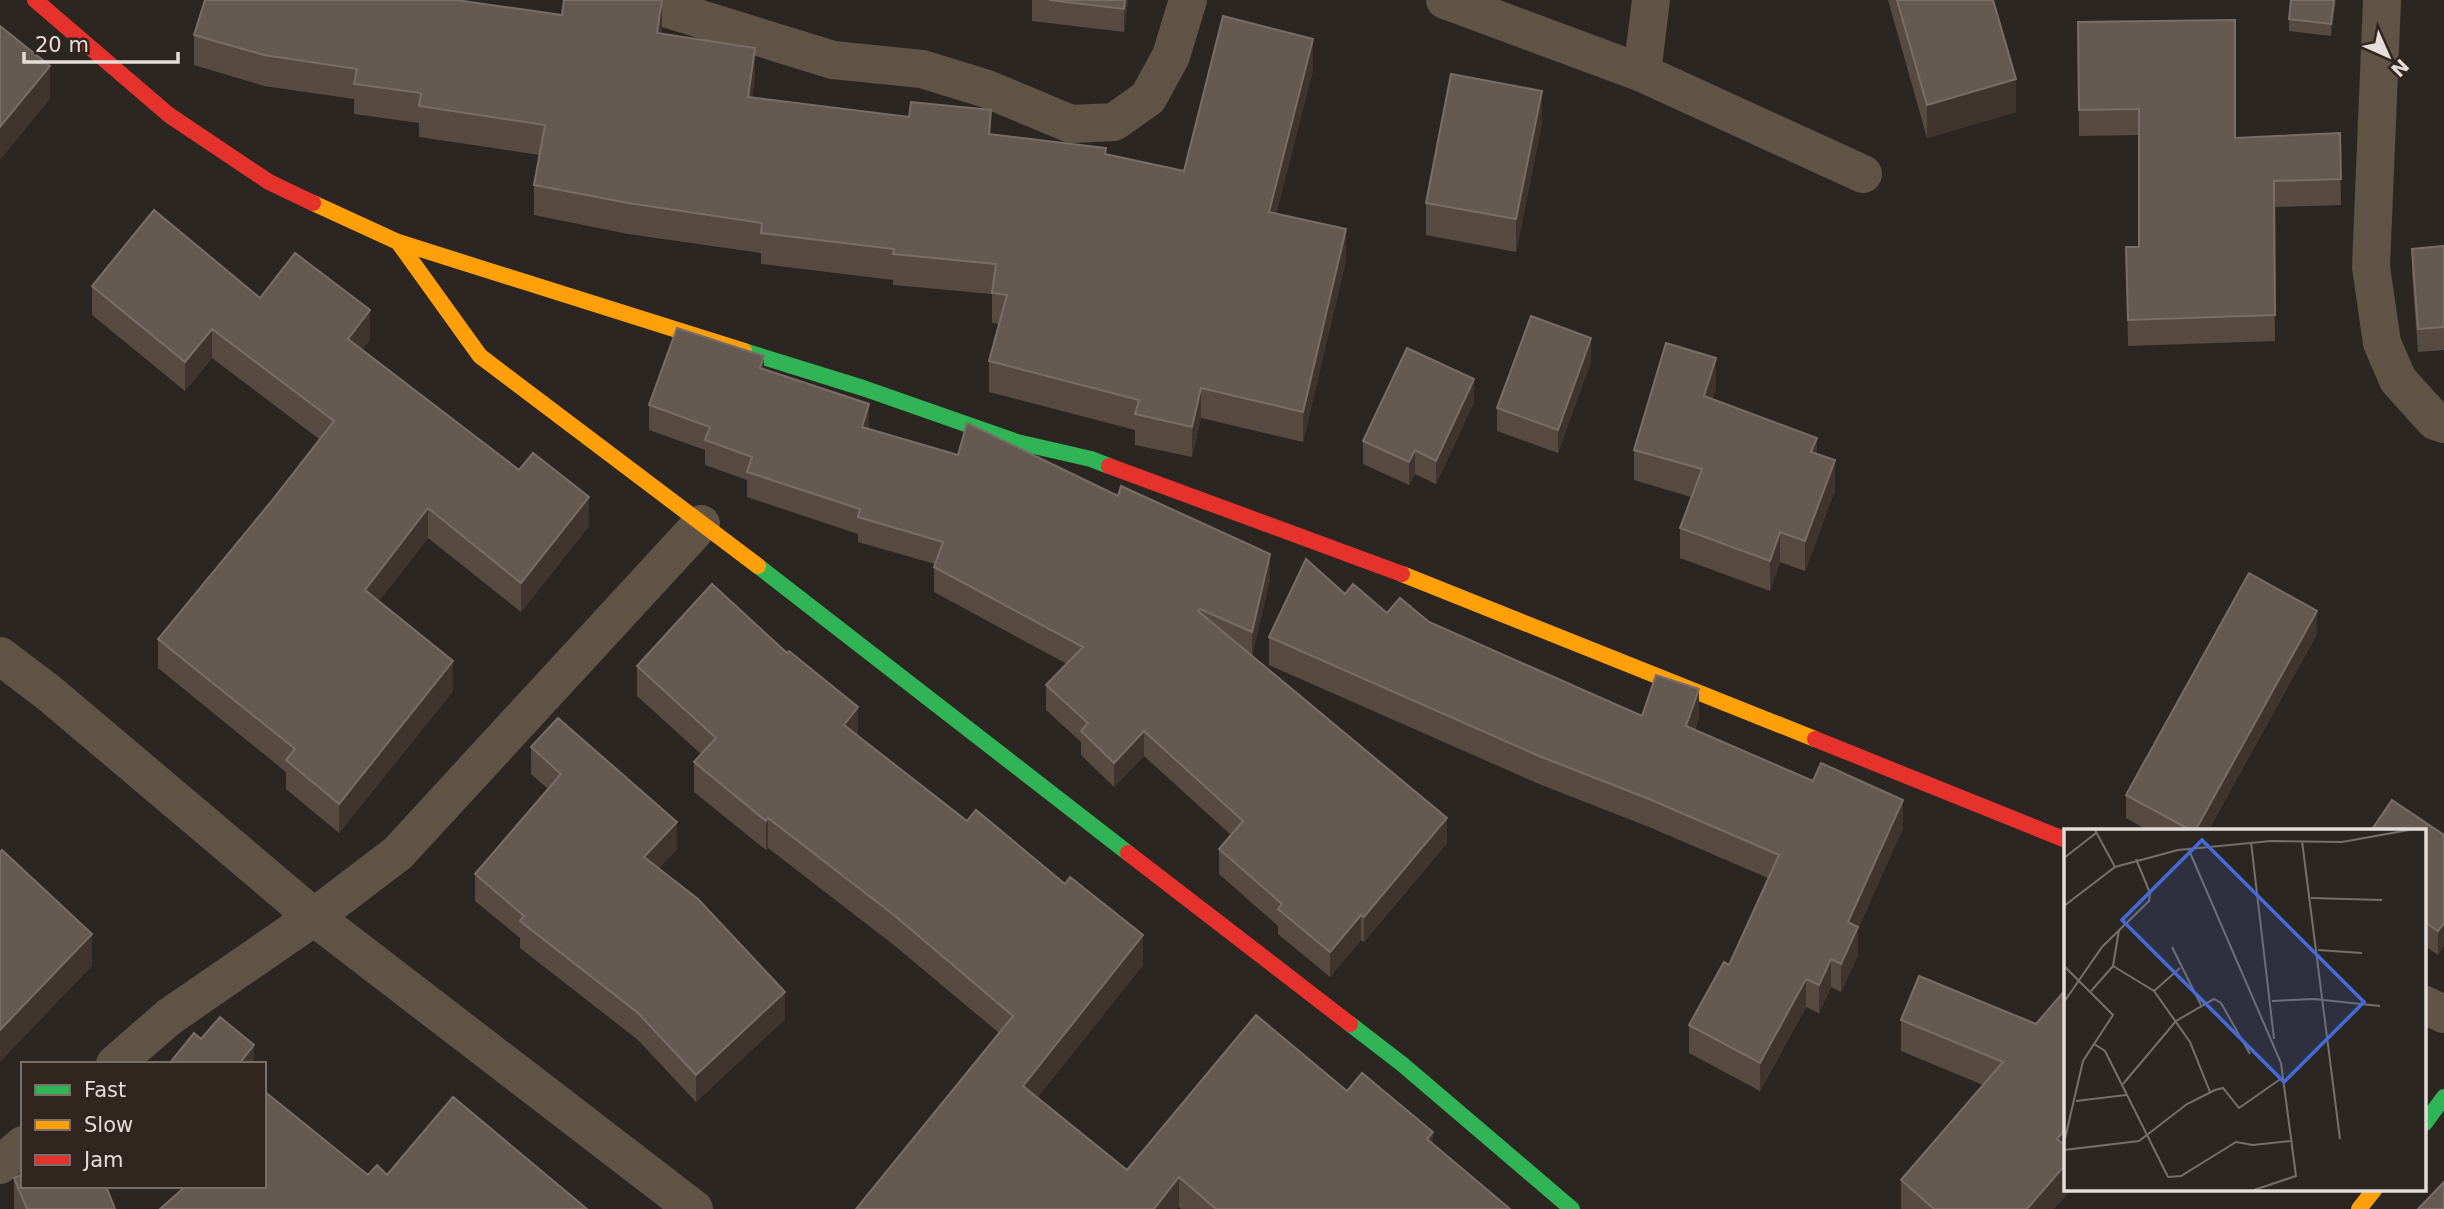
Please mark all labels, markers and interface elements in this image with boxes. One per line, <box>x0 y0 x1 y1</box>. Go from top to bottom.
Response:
scale bar <box>24 21 178 65</box>
north arrow <box>2353 21 2423 91</box>
text: 20 m <box>35 33 89 57</box>
text: N <box>2387 55 2413 81</box>
inset map <box>2064 829 2426 1192</box>
legend <box>21 1062 266 1188</box>
text: Fast <box>84 1078 126 1102</box>
text: Slow <box>84 1113 133 1137</box>
text: Jam <box>82 1148 124 1172</box>

